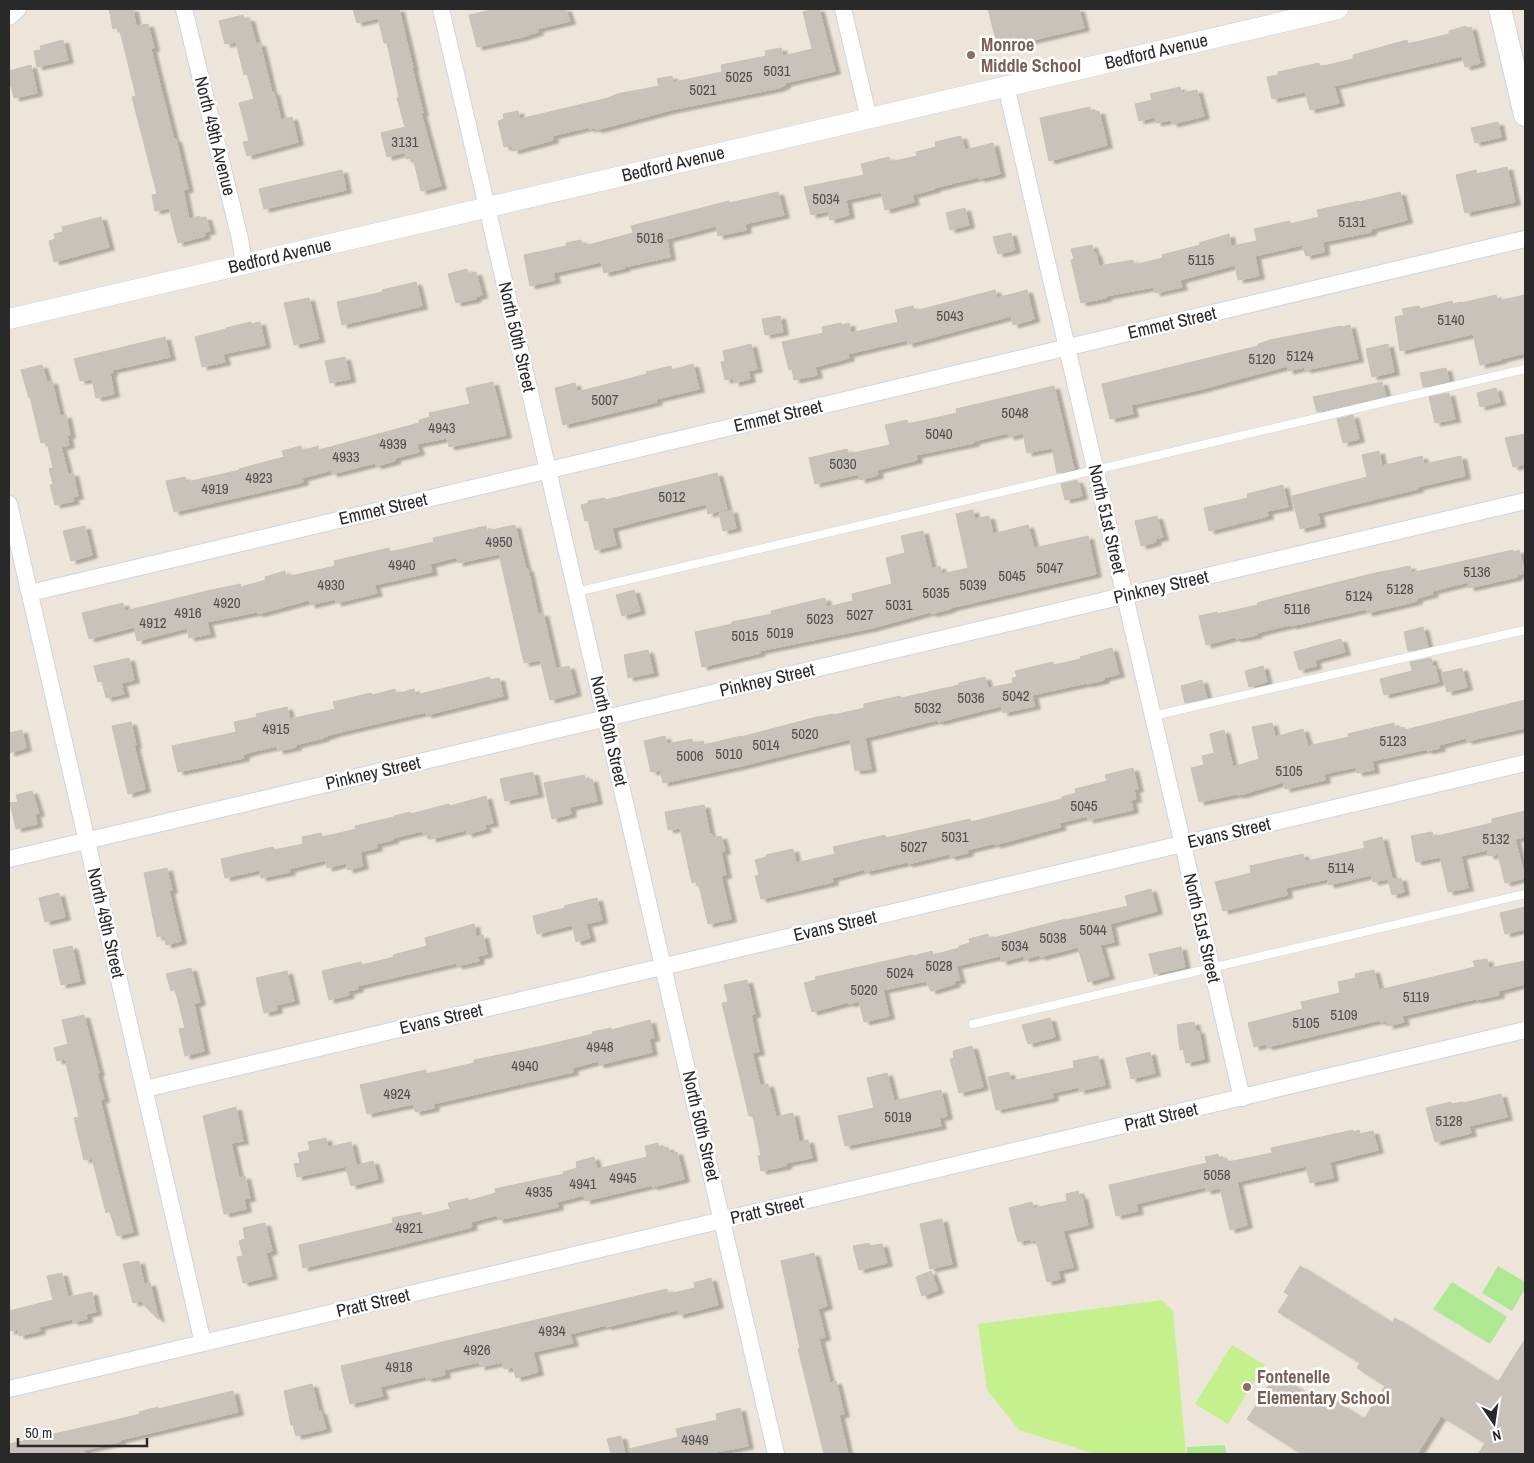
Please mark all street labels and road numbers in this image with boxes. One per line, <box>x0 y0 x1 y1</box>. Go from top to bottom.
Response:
street label: Bedford Avenue <box>1102 27 1210 75</box>
street label: North 49th Avenue <box>189 74 242 198</box>
street label: Bedford Avenue <box>619 139 727 188</box>
street label: Bedford Avenue <box>226 231 334 279</box>
street label: North 50th Street <box>493 279 542 394</box>
street label: Emmet Street <box>1125 300 1219 345</box>
street label: Emmet Street <box>731 393 825 438</box>
street label: North 51st Street <box>1083 462 1132 576</box>
street label: Emmet Street <box>336 486 430 531</box>
street label: Pinkney Street <box>1111 563 1211 610</box>
street label: Pinkney Street <box>717 656 817 703</box>
street label: North 50th Street <box>585 673 634 788</box>
street label: Pinkney Street <box>323 749 423 796</box>
street label: Evans Street <box>1185 811 1273 854</box>
street label: North 49th Street <box>82 865 131 980</box>
street label: North 51st Street <box>1178 871 1227 985</box>
street label: Evans Street <box>791 904 879 947</box>
street label: Evans Street <box>397 997 485 1040</box>
street label: North 50th Street <box>677 1068 726 1183</box>
street label: Pratt Street <box>1122 1096 1200 1137</box>
street label: Pratt Street <box>728 1189 806 1230</box>
street label: Pratt Street <box>334 1282 412 1323</box>

